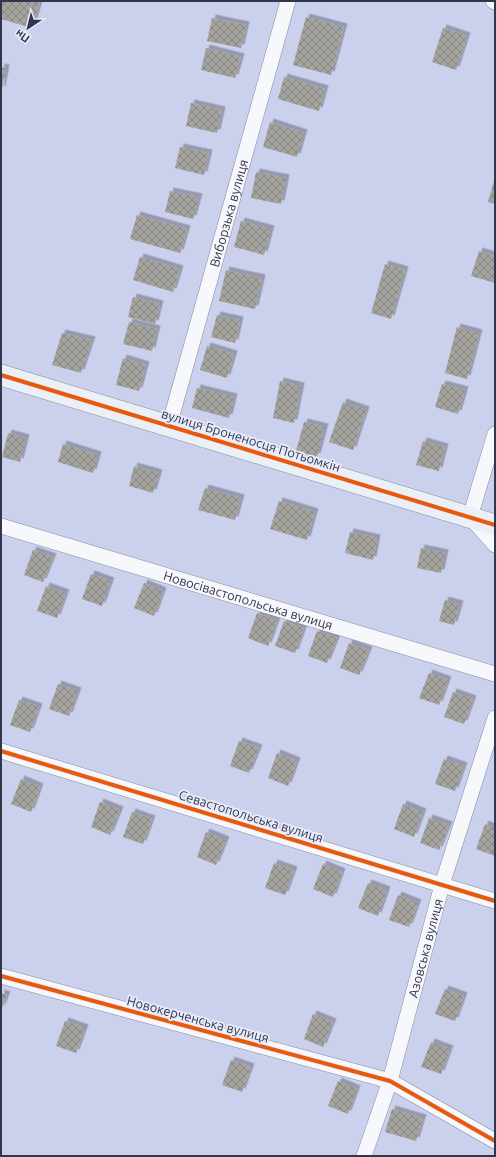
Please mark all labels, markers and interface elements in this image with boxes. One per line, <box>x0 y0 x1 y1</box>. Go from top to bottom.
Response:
north arrow <box>8 8 48 48</box>
text: Пн <box>13 27 32 45</box>
street label: Виборзька вулиця <box>207 158 250 269</box>
street label: вулиця Броненосця Потьомкін <box>160 406 342 474</box>
street label: Новосівастопольська вулиця <box>162 568 334 632</box>
street label: Севастопольська вулиця <box>177 787 325 845</box>
street label: Азовська вулиця <box>405 897 445 999</box>
street label: Новокерченська вулиця <box>125 993 271 1045</box>

